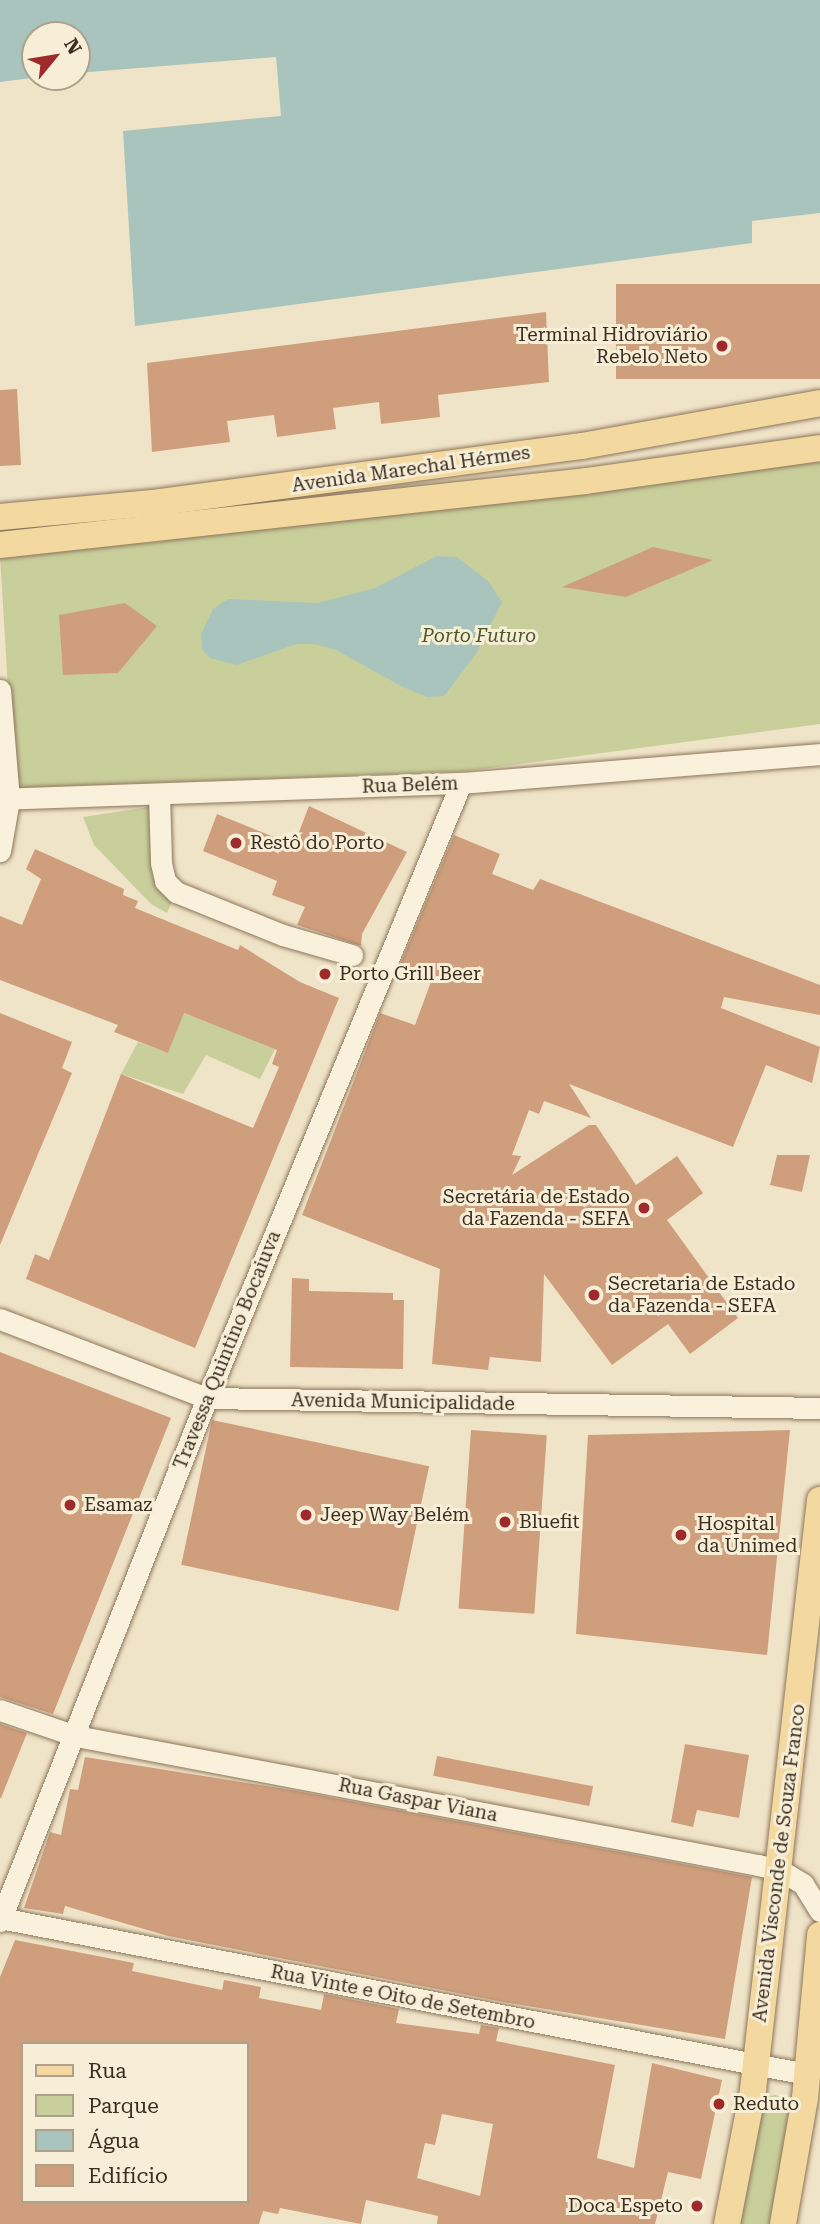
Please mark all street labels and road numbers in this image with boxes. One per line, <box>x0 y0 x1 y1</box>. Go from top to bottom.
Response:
street label: Avenida Marechal Hérmes <box>290 441 532 497</box>
street label: Rua Belém <box>361 772 459 798</box>
street label: Travessa Quintino Bocaiuva <box>169 1227 285 1473</box>
street label: Avenida Municipalidade <box>291 1389 515 1415</box>
street label: Avenida Visconde de Souza Franco <box>748 1703 810 2023</box>
street label: Rua Gaspar Viana <box>337 1773 499 1827</box>
street label: Rua Vinte e Oito de Setembro <box>269 1960 537 2034</box>

